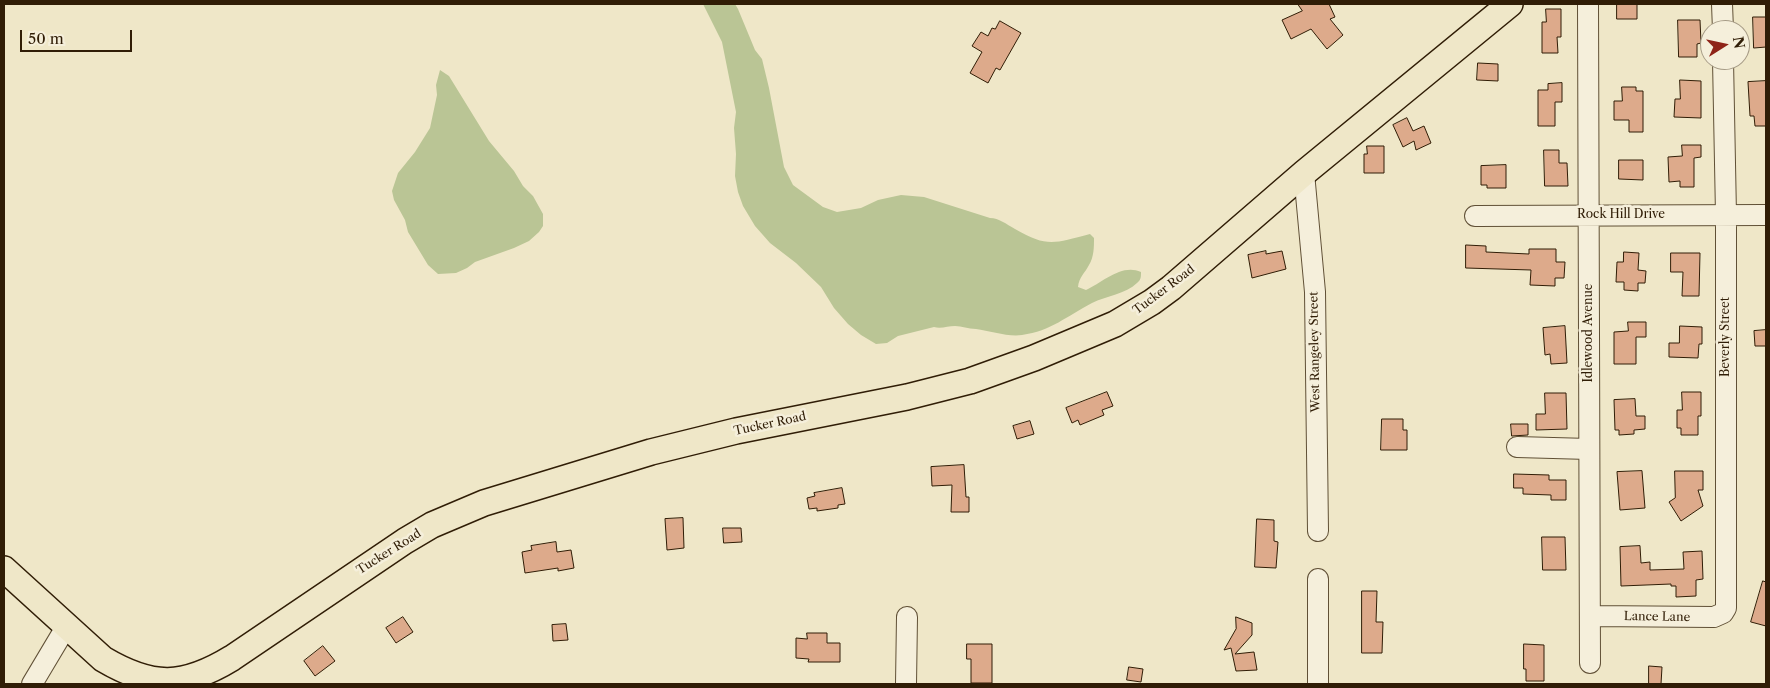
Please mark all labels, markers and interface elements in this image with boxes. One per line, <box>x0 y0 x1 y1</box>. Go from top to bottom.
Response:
scale bar <box>22 20 135 52</box>
north arrow <box>1700 20 1750 70</box>
text: 50 m <box>28 29 64 48</box>
text: N <box>1729 35 1749 50</box>
street label: Rock Hill Drive <box>1577 208 1665 222</box>
street label: Tucker Road <box>1130 262 1198 318</box>
street label: Idlewood Avenue <box>1582 283 1596 383</box>
street label: West Rangeley Street <box>1307 291 1323 413</box>
street label: Beverly Street <box>1719 297 1733 377</box>
street label: Tucker Road <box>733 409 807 439</box>
street label: Tucker Road <box>354 526 424 578</box>
street label: Lance Lane <box>1624 609 1690 625</box>

